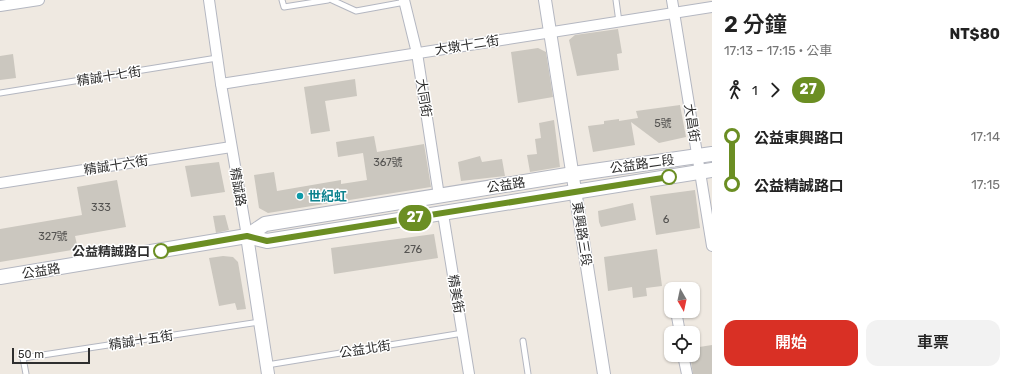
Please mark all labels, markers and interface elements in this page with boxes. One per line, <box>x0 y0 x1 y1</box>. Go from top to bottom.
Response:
text: 2 分鐘 <box>724 11 787 38</box>
text: NT$80 <box>949 25 1000 43</box>
street label: 大墩十二街 <box>434 33 500 57</box>
text: 17:13 – 17:15 · 公車 <box>724 43 832 58</box>
street label: 精誠十七街 <box>76 64 142 88</box>
street label: 大同街 <box>414 78 434 118</box>
icon: walk <box>724 79 746 101</box>
icon: forward <box>764 79 786 101</box>
text: 27 <box>800 81 817 98</box>
text: 1 <box>752 83 758 98</box>
street label: 大昌街 <box>682 103 702 143</box>
house number: 5號 <box>654 117 672 130</box>
text: 公益東興路口 <box>754 129 844 147</box>
text: 17:14 <box>971 129 1000 144</box>
street label: 公益路二段 <box>609 152 675 176</box>
street label: 精誠十六街 <box>83 153 149 177</box>
house number: 367號 <box>373 156 403 169</box>
street label: 精誠路 <box>227 166 249 208</box>
unlabelled marker <box>661 169 677 185</box>
street label: 公益路 <box>486 175 526 195</box>
text: 公益精誠路口 <box>754 177 844 195</box>
text: 17:15 <box>971 177 1000 192</box>
place label: 世紀虹 <box>308 189 347 204</box>
marker: 世紀虹 <box>295 191 305 201</box>
house number: 333 <box>91 201 111 214</box>
street label: 東興路三段 <box>570 201 594 267</box>
line badge: 27 <box>397 205 433 231</box>
text: 27 <box>406 209 424 226</box>
house number: 6 <box>663 213 670 226</box>
house number: 327號 <box>38 230 68 243</box>
marker: 公益精誠路口 <box>153 243 169 259</box>
house number: 276 <box>404 243 423 256</box>
place label: 公益精誠路口 <box>72 244 150 259</box>
street label: 公益路 <box>21 261 61 281</box>
street label: 精美街 <box>445 273 467 315</box>
north arrow <box>664 282 700 318</box>
map controls <box>664 282 700 362</box>
button: 開始 <box>724 320 858 366</box>
button: 車票 <box>866 320 1000 366</box>
button: locate <box>664 326 700 362</box>
street label: 精誠十五街 <box>108 328 174 352</box>
street label: 公益北街 <box>338 338 392 360</box>
scale bar <box>12 346 90 365</box>
text: 50 m <box>18 348 44 361</box>

